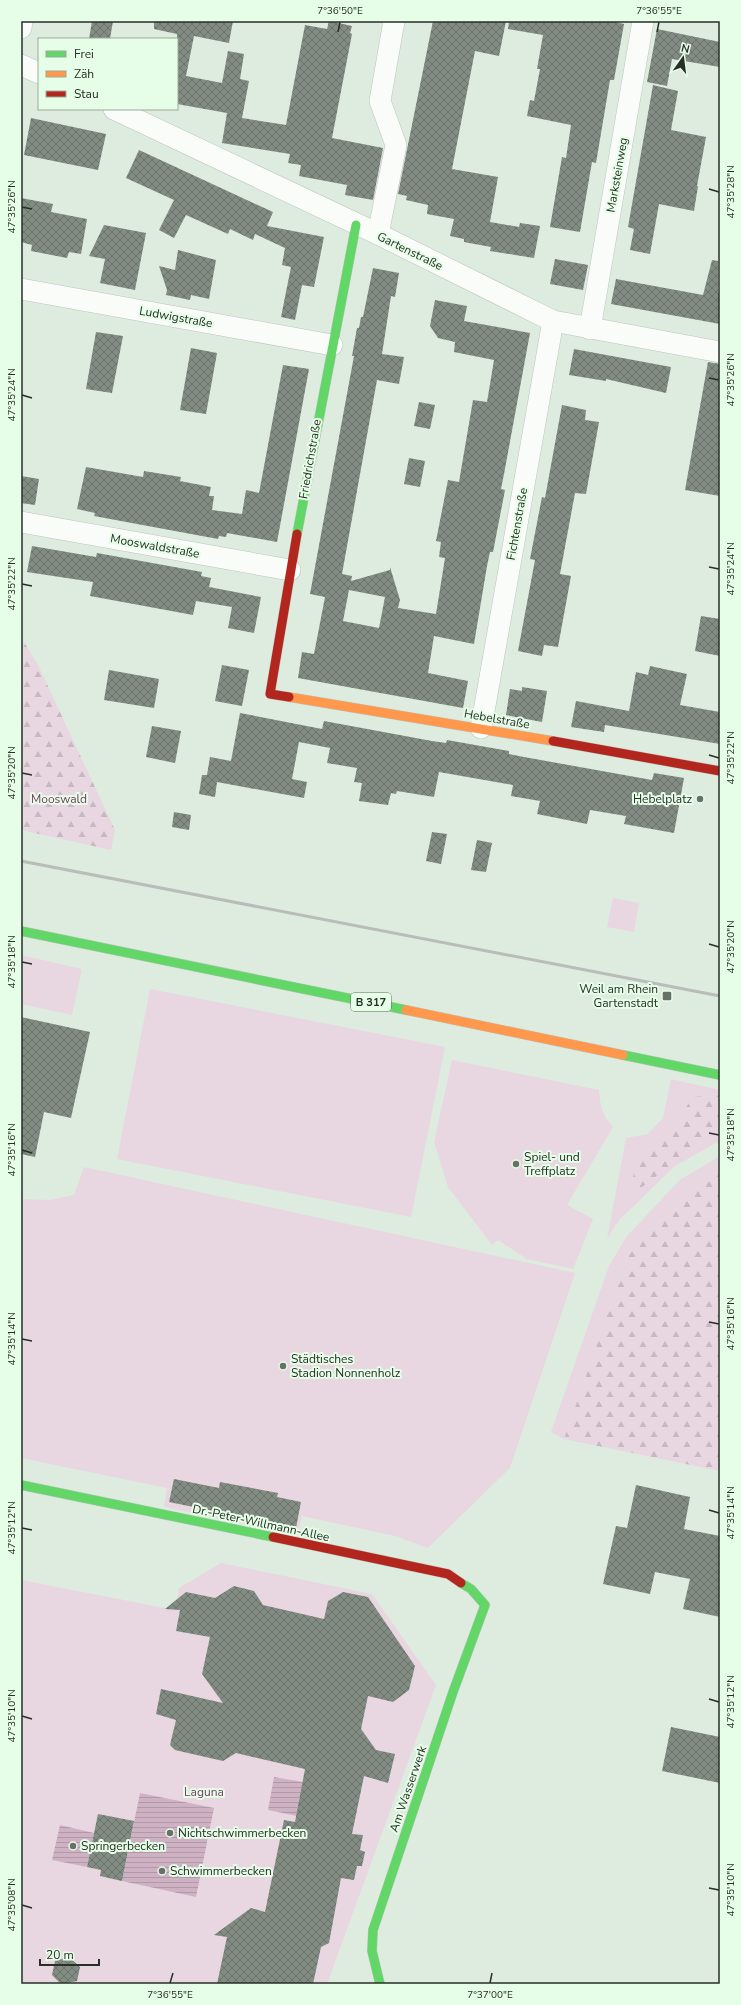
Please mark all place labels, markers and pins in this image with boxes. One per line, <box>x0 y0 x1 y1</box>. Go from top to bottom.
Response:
place label: Hebelplatz <box>633 791 692 807</box>
marker: Hebelplatz <box>695 794 705 804</box>
place label: Weil am Rhein Gartenstadt <box>579 981 659 1011</box>
marker: Weil am Rhein Gartenstadt <box>661 990 673 1002</box>
place label: Spiel- und Treffplatz <box>524 1149 580 1179</box>
marker: Spiel- und Treffplatz <box>511 1159 521 1169</box>
place label: Städtisches Stadion Nonnenholz <box>291 1351 401 1381</box>
marker: Städtisches Stadion Nonnenholz <box>278 1361 288 1371</box>
place label: Nichtschwimmerbecken <box>178 1825 306 1841</box>
marker: Nichtschwimmerbecken <box>165 1828 175 1838</box>
place label: Springerbecken <box>81 1838 165 1854</box>
marker: Springerbecken <box>68 1841 78 1851</box>
place label: Schwimmerbecken <box>170 1863 272 1879</box>
marker: Schwimmerbecken <box>157 1866 167 1876</box>

